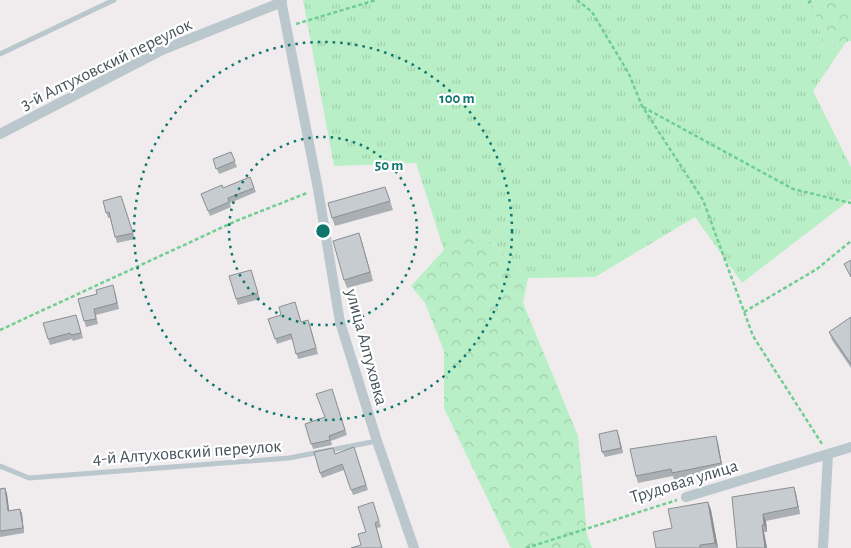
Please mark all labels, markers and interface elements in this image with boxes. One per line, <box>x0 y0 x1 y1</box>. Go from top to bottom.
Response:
street label: 3-й Алтуховский переулок <box>18 15 196 114</box>
text: 100 m <box>439 91 475 106</box>
text: 50 m <box>375 158 403 173</box>
centre of rings <box>314 222 332 240</box>
street label: улица Алтуховка <box>342 286 390 407</box>
street label: 4-й Алтуховский переулок <box>92 437 283 469</box>
street label: Трудовая улица <box>628 457 740 507</box>

